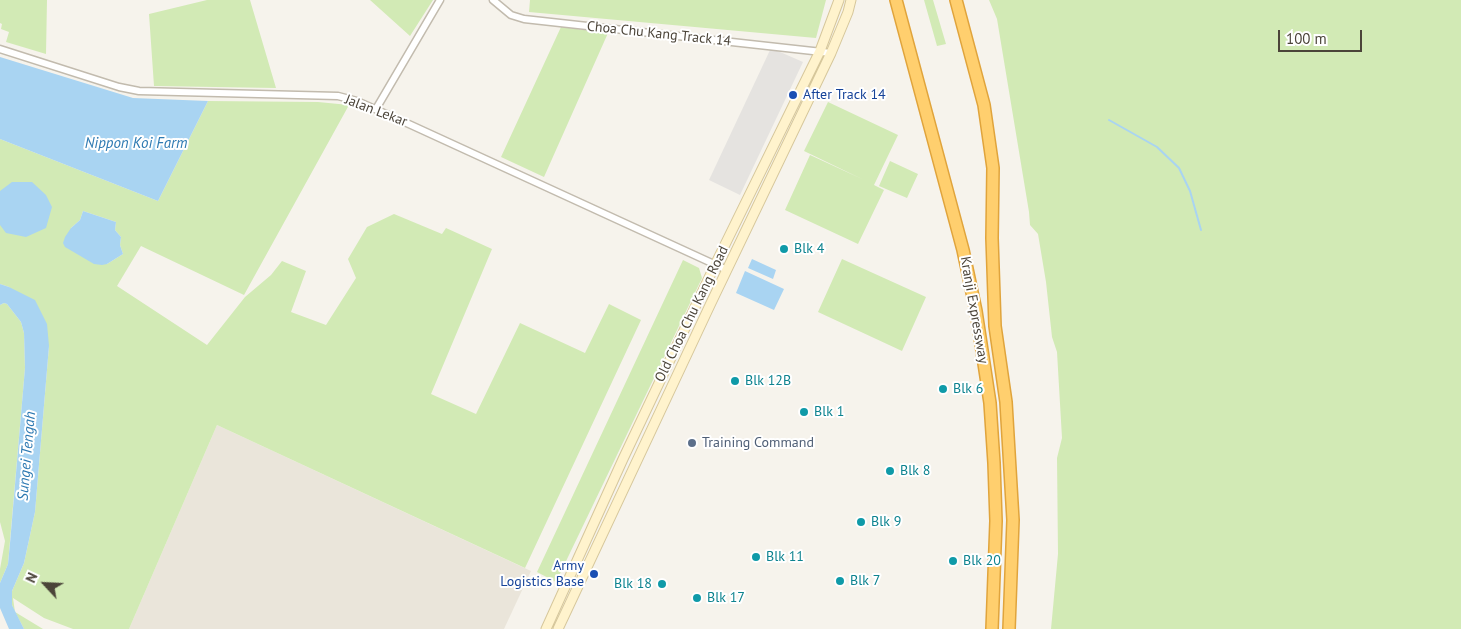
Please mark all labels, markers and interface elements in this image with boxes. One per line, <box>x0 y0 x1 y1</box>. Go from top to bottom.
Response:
street label: Choa Chu Kang Track 14 <box>586 18 732 50</box>
scale bar <box>1281 20 1365 52</box>
text: 100 m <box>1286 29 1327 48</box>
place label: After Track 14 <box>803 87 886 103</box>
marker: After Track 14 <box>787 89 799 101</box>
street label: Jalan Lekar <box>342 91 410 131</box>
water label: Nippon Koi Farm <box>85 135 187 153</box>
place label: Blk 4 <box>794 241 824 257</box>
street label: Old Choa Chu Kang Road <box>652 243 732 385</box>
marker: Blk 4 <box>778 243 790 255</box>
street label: Kranji Expressway <box>956 255 992 365</box>
place label: Blk 12B <box>745 373 791 389</box>
marker: Blk 12B <box>729 375 741 387</box>
place label: Blk 6 <box>953 381 983 397</box>
marker: Blk 6 <box>937 383 949 395</box>
place label: Blk 1 <box>814 404 844 420</box>
marker: Blk 1 <box>798 406 810 418</box>
water label: Sungei Tengah <box>14 411 40 501</box>
place label: Training Command <box>702 435 814 451</box>
marker: Training Command <box>686 437 698 449</box>
place label: Blk 8 <box>900 463 930 479</box>
marker: Blk 8 <box>884 465 896 477</box>
place label: Blk 9 <box>871 514 901 530</box>
marker: Blk 9 <box>855 516 867 528</box>
place label: Blk 11 <box>766 549 804 565</box>
marker: Blk 11 <box>750 551 762 563</box>
place label: Blk 20 <box>963 553 1001 569</box>
marker: Blk 20 <box>947 555 959 567</box>
place label: Army Logistics Base <box>500 558 584 590</box>
north arrow <box>20 559 70 609</box>
marker: Army Logistics Base <box>588 568 600 580</box>
text: N <box>21 570 42 586</box>
place label: Blk 7 <box>850 573 880 589</box>
marker: Blk 7 <box>834 575 846 587</box>
place label: Blk 18 <box>614 576 652 592</box>
marker: Blk 18 <box>656 578 668 590</box>
place label: Blk 17 <box>707 590 745 606</box>
marker: Blk 17 <box>691 592 703 604</box>

